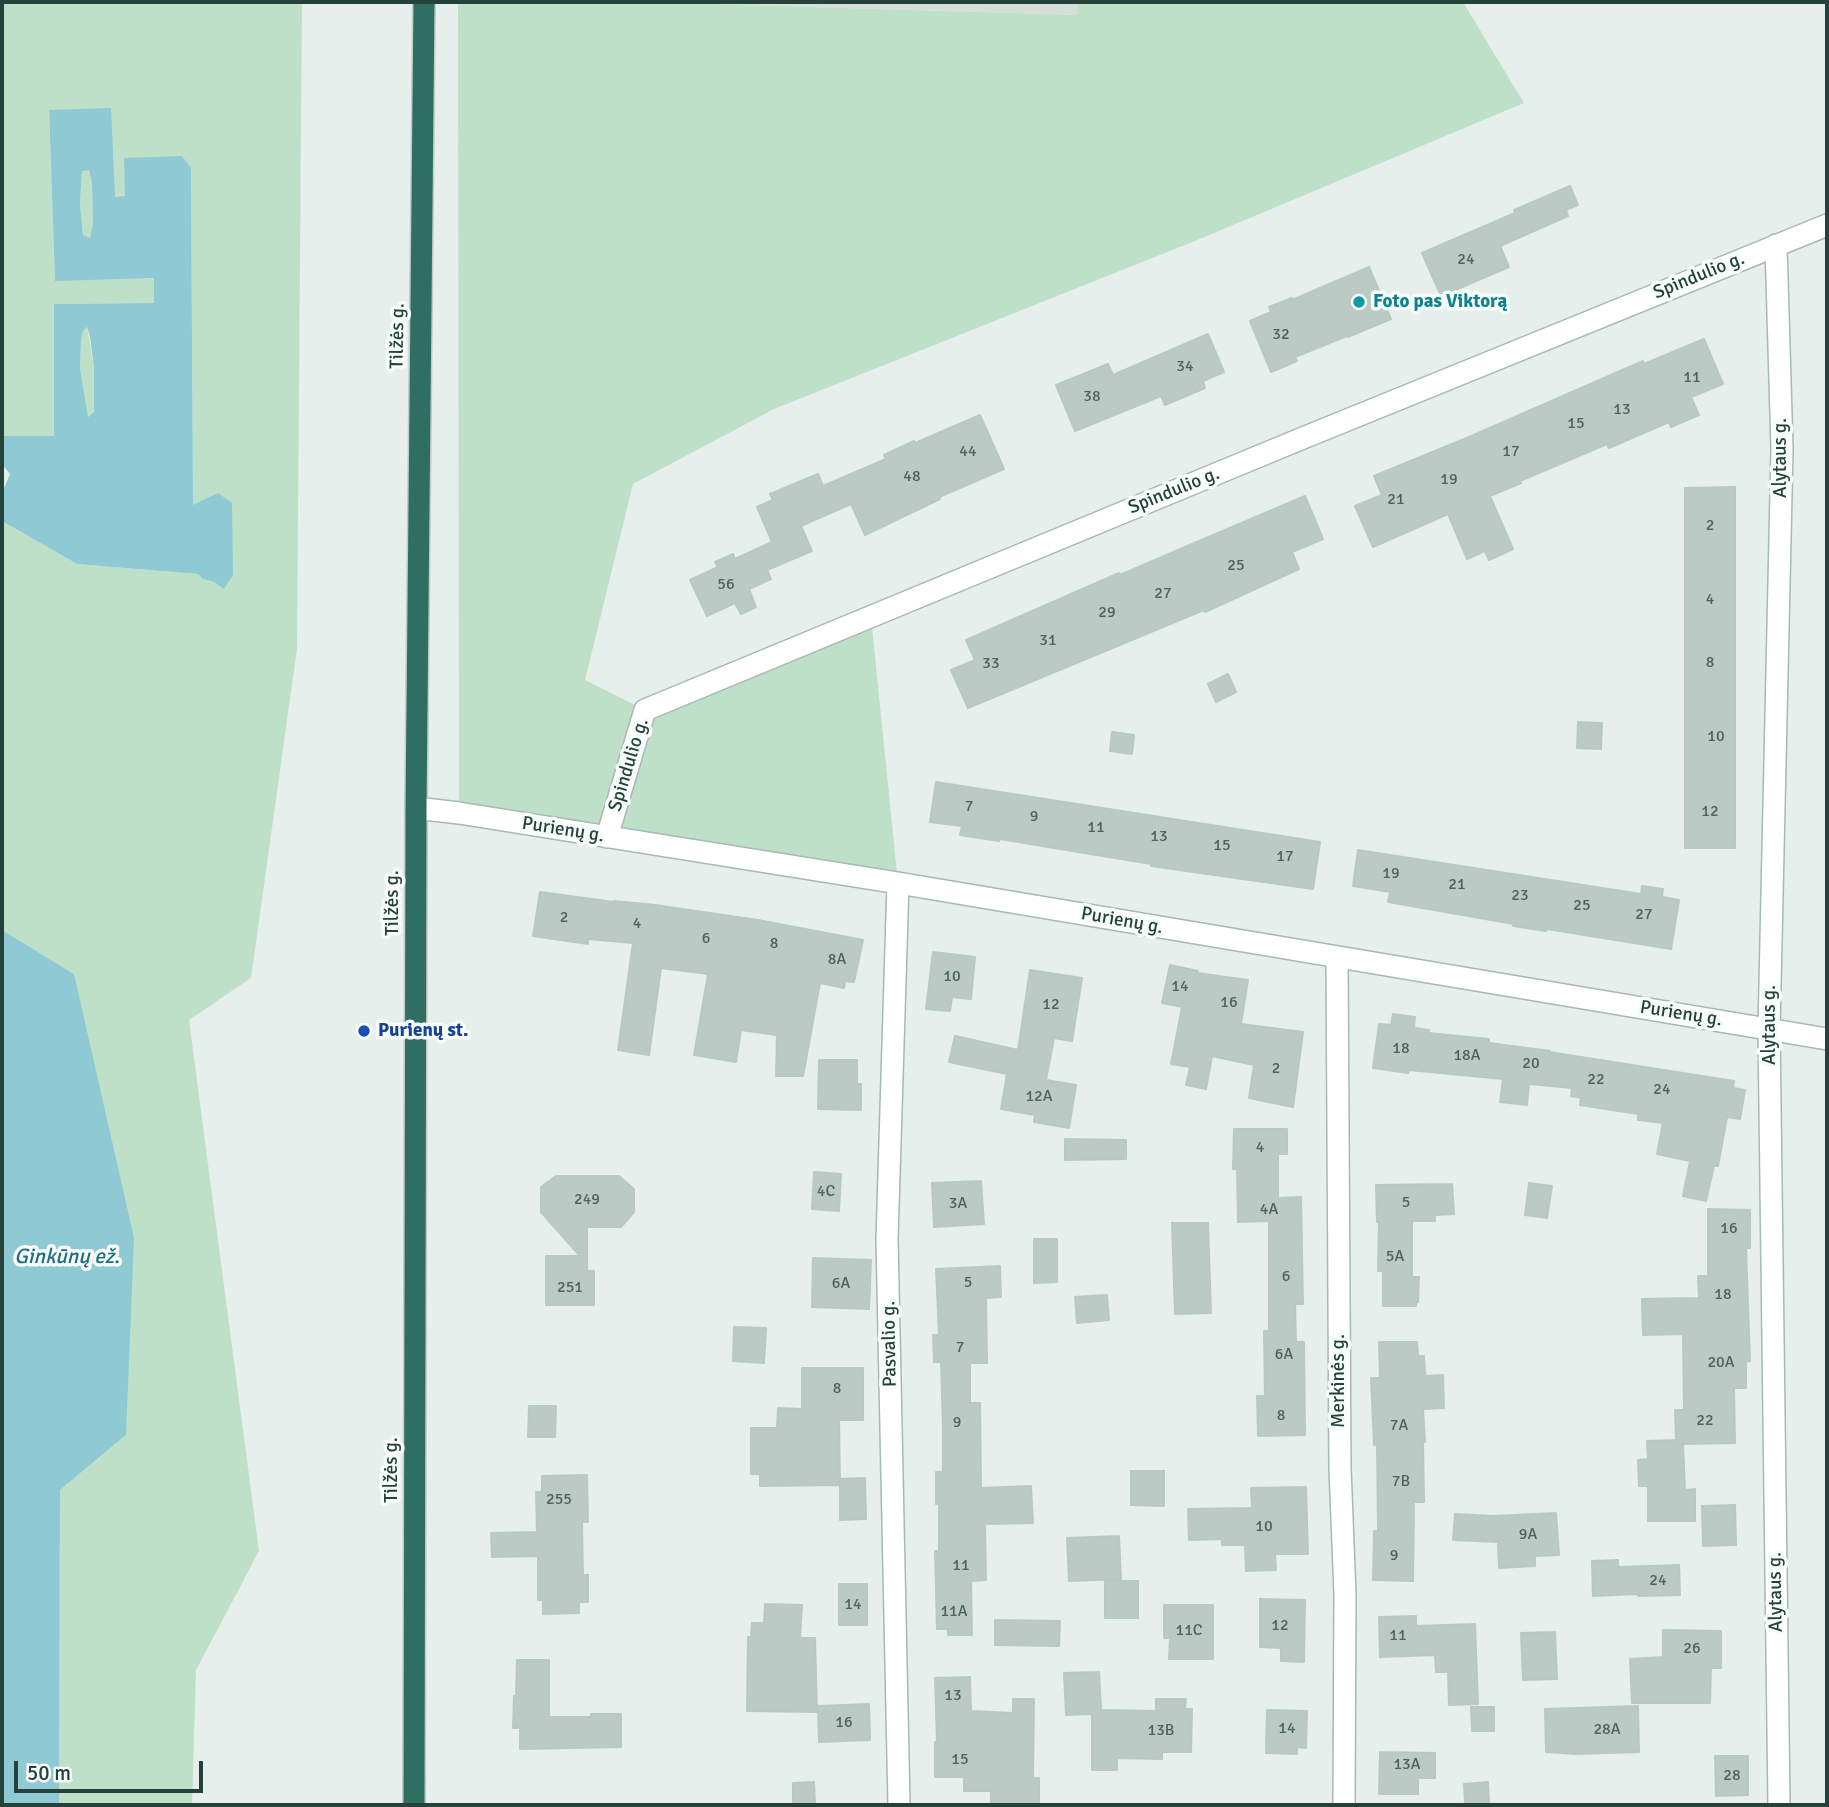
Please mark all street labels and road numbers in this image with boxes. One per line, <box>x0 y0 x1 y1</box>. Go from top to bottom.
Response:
street label: Spindulio g. <box>1650 247 1748 305</box>
street label: Tilžės g. <box>386 303 410 369</box>
street label: Alytaus g. <box>1770 418 1792 498</box>
street label: Spindulio g. <box>1125 462 1223 520</box>
street label: Spindulio g. <box>604 716 654 814</box>
street label: Purienų g. <box>520 812 606 848</box>
street label: Tilžės g. <box>382 870 404 936</box>
street label: Purienų g. <box>1079 903 1165 939</box>
street label: Alytaus g. <box>1759 985 1781 1065</box>
street label: Purienų g. <box>1638 996 1724 1032</box>
street label: Pasvalio g. <box>878 1301 902 1387</box>
street label: Merkinės g. <box>1328 1334 1350 1428</box>
street label: Tilžės g. <box>381 1437 403 1503</box>
street label: Alytaus g. <box>1764 1552 1788 1632</box>

